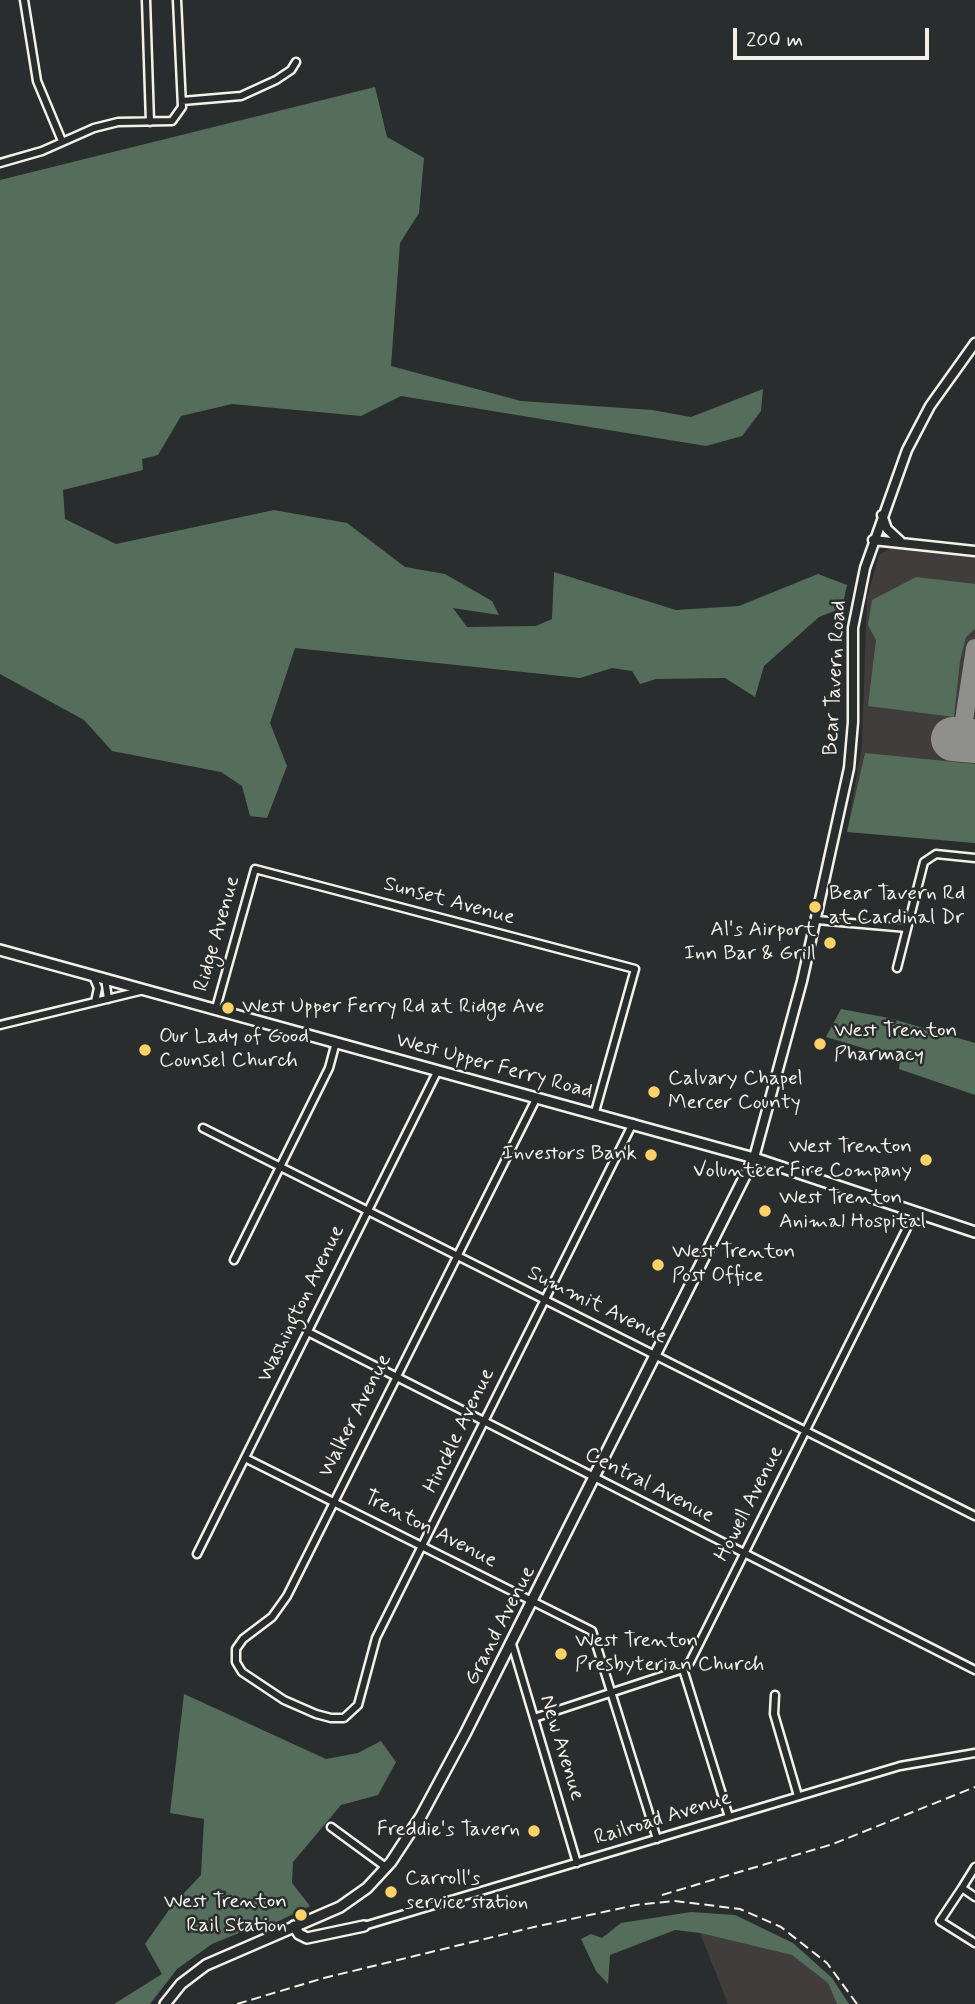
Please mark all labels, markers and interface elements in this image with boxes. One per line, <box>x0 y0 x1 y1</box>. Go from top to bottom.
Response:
scale bar <box>737 14 933 58</box>
text: 200 m <box>746 26 803 54</box>
street label: Bear Tavern Road <box>819 600 853 756</box>
street label: Sunset Avenue <box>381 872 517 932</box>
street label: Ridge Avenue <box>189 873 247 995</box>
place label: Bear Tavern Rd at Cardinal Dr <box>829 882 965 932</box>
marker: Bear Tavern Rd at Cardinal Dr <box>807 899 823 915</box>
place label: Al's Airport Inn Bar & Grill <box>684 918 816 968</box>
marker: Al's Airport Inn Bar & Grill <box>822 935 838 951</box>
place label: West Upper Ferry Rd at Ridge Ave <box>242 995 544 1021</box>
marker: West Upper Ferry Rd at Ridge Ave <box>220 1000 236 1016</box>
place label: West Trenton Pharmacy <box>834 1019 957 1069</box>
place label: Our Lady of Good Counsel Church <box>159 1025 309 1075</box>
street label: West Upper Ferry Road <box>393 1029 595 1105</box>
marker: West Trenton Pharmacy <box>812 1036 828 1052</box>
marker: Our Lady of Good Counsel Church <box>137 1042 153 1058</box>
place label: Calvary Chapel Mercer County <box>668 1067 803 1117</box>
marker: Calvary Chapel Mercer County <box>646 1084 662 1100</box>
place label: West Trenton Volunteer Fire Company <box>693 1135 912 1185</box>
place label: Investors Bank <box>503 1142 637 1168</box>
marker: Investors Bank <box>643 1147 659 1163</box>
marker: West Trenton Volunteer Fire Company <box>918 1152 934 1168</box>
place label: West Trenton Animal Hospital <box>779 1186 926 1236</box>
marker: West Trenton Animal Hospital <box>757 1203 773 1219</box>
street label: Washington Avenue <box>253 1221 351 1387</box>
place label: West Trenton Post Office <box>672 1240 795 1290</box>
marker: West Trenton Post Office <box>650 1257 666 1273</box>
street label: Summit Avenue <box>523 1261 671 1351</box>
street label: Walker Avenue <box>314 1350 398 1482</box>
street label: Hinckle Avenue <box>419 1364 501 1498</box>
street label: Howell Avenue <box>710 1442 790 1566</box>
street label: Central Avenue <box>580 1443 718 1529</box>
street label: Trenton Avenue <box>359 1486 501 1574</box>
street label: Grand Avenue <box>460 1562 542 1690</box>
place label: West Trenton Presbyterian Church <box>575 1629 764 1679</box>
marker: West Trenton Presbyterian Church <box>553 1646 569 1662</box>
street label: New Avenue <box>533 1692 589 1804</box>
street label: Railroad Avenue <box>592 1786 734 1852</box>
place label: Freddie's Tavern <box>377 1818 520 1844</box>
marker: Freddie's Tavern <box>526 1823 542 1839</box>
place label: Carroll's service station <box>405 1867 528 1917</box>
marker: Carroll's service station <box>383 1884 399 1900</box>
place label: West Trenton Rail Station <box>164 1890 287 1940</box>
marker: West Trenton Rail Station <box>293 1907 309 1923</box>

